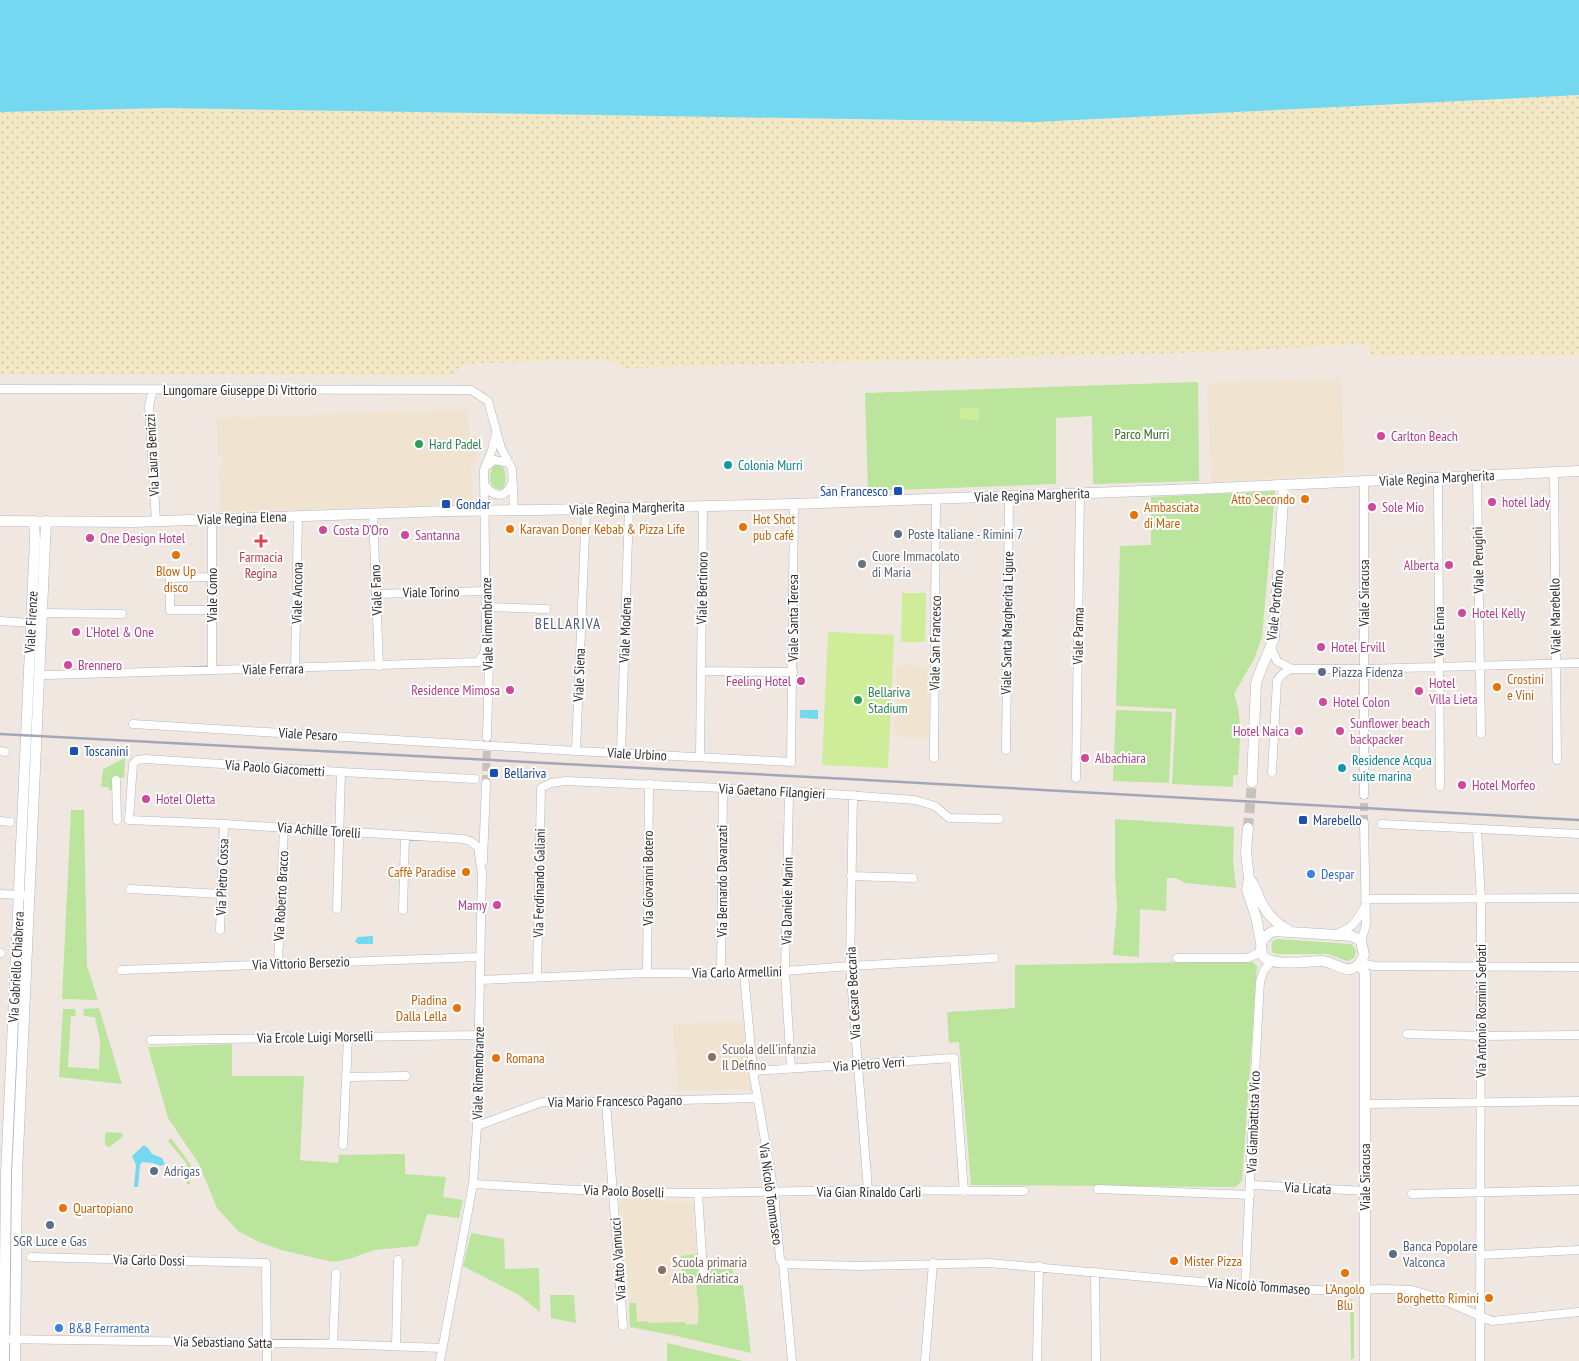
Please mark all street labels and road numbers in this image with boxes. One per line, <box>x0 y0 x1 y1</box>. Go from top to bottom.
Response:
street label: Lungomare Giuseppe Di Vittorio <box>163 381 317 399</box>
street label: Via Laura Benizzi <box>141 413 163 498</box>
street label: Viale Regina Margherita <box>1378 466 1495 490</box>
street label: Viale Regina Margherita <box>973 484 1090 506</box>
street label: Viale Regina Margherita <box>568 497 685 519</box>
street label: Viale Regina Elena <box>196 507 287 529</box>
street label: Viale Perugini <box>1468 526 1488 595</box>
street label: Viale Santa Margherita Ligure <box>997 551 1017 696</box>
street label: Viale Bertinoro <box>692 552 712 625</box>
street label: Viale Siracusa <box>1355 560 1373 628</box>
street label: Viale Ancona <box>287 562 307 625</box>
street label: Viale Fano <box>366 564 386 617</box>
street label: Viale Como <box>203 568 221 623</box>
street label: Viale Portofino <box>1262 569 1288 642</box>
street label: Viale Santa Teresa <box>784 574 802 663</box>
street label: Viale Rimembranze <box>477 577 497 672</box>
street label: Viale Marebello <box>1545 578 1565 655</box>
street label: Viale Torino <box>401 583 460 602</box>
street label: Viale Firenze <box>20 590 42 655</box>
street label: Viale San Francesco <box>925 595 945 692</box>
street label: Viale Modena <box>615 597 635 664</box>
street label: Viale Enna <box>1430 606 1448 659</box>
street label: Viale Parma <box>1068 607 1087 666</box>
street label: Viale Siena <box>569 648 589 703</box>
street label: Viale Ferrara <box>241 659 304 679</box>
street label: Viale Pesaro <box>277 723 338 745</box>
street label: Viale Urbino <box>606 743 667 765</box>
street label: Via Paolo Giacometti <box>224 755 325 780</box>
street label: Via Gaetano Filangieri <box>717 779 826 803</box>
street label: Via Achille Torelli <box>276 818 361 842</box>
street label: Via Bernardo Davanzati <box>713 825 731 938</box>
street label: Via Ferdinando Galiani <box>529 828 549 939</box>
street label: Via Giovanni Botero <box>639 830 657 927</box>
street label: Via Pietro Cossa <box>212 838 232 917</box>
street label: Via Roberto Bracco <box>270 850 292 943</box>
street label: Via Daniele Manin <box>777 857 797 946</box>
street label: Via Gabriello Chiabrera <box>4 911 28 1024</box>
street label: Via Antonio Rosmini Serbati <box>1472 944 1490 1079</box>
street label: Via Cesare Beccaria <box>842 946 864 1041</box>
street label: Via Vittorio Bersezio <box>251 952 350 974</box>
street label: Via Carlo Armellini <box>691 962 782 982</box>
street label: Viale Rimembranze <box>468 1026 488 1121</box>
street label: Via Ercole Luigi Morselli <box>256 1027 373 1047</box>
street label: Via Pietro Verri <box>832 1053 905 1076</box>
street label: Via Giambattista Vico <box>1242 1071 1264 1174</box>
street label: Via Mario Francesco Pagano <box>547 1091 682 1111</box>
street label: Via Nicolò Tommaseo <box>755 1141 787 1246</box>
street label: Viale Siracusa <box>1356 1144 1374 1212</box>
street label: Via Licata <box>1283 1178 1332 1198</box>
street label: Via Paolo Boselli <box>582 1181 665 1201</box>
street label: Via Gian Rinaldo Carli <box>816 1183 921 1201</box>
street label: Via Atto Vannucci <box>606 1217 630 1302</box>
street label: Via Carlo Dossi <box>112 1250 185 1270</box>
street label: Via Nicolò Tommaseo <box>1206 1273 1311 1299</box>
street label: Via Sebastiano Satta <box>172 1332 273 1352</box>

